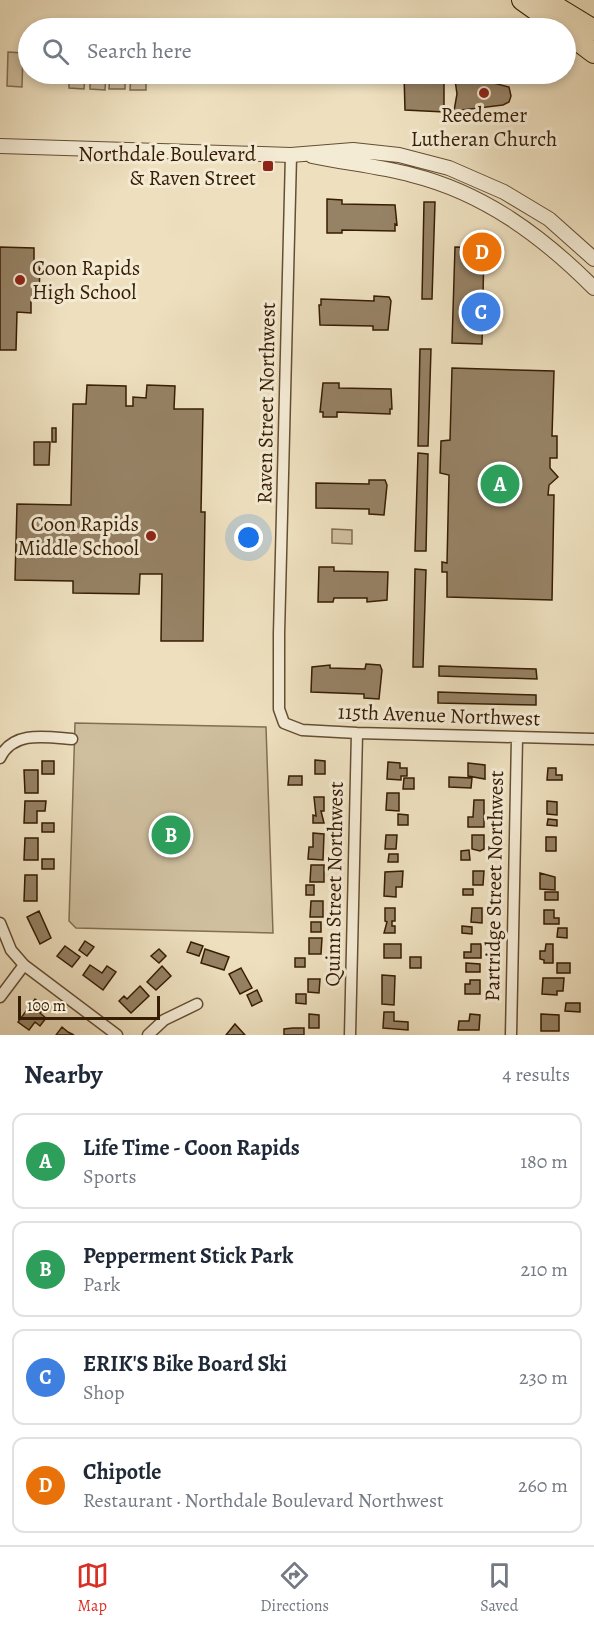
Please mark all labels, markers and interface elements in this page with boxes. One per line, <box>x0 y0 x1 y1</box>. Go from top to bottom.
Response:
search box <box>18 18 576 84</box>
icon: search <box>39 35 72 68</box>
text: Search here <box>87 36 192 66</box>
marker: Reedemer Lutheran Church <box>477 86 491 100</box>
place label: Reedemer Lutheran Church <box>411 101 557 153</box>
place label: Northdale Boulevard & Raven Street <box>78 140 257 192</box>
marker: Northdale Boulevard & Raven Street <box>261 159 275 173</box>
pin: D <box>462 230 502 274</box>
place label: Coon Rapids High School <box>32 254 140 306</box>
marker: Coon Rapids High School <box>13 273 27 287</box>
pin: C <box>462 290 500 334</box>
street label: Raven Street Northwest <box>250 302 282 504</box>
pin: A <box>480 462 520 506</box>
place label: Coon Rapids Middle School <box>17 510 139 562</box>
your location <box>234 523 263 552</box>
marker: Coon Rapids Middle School <box>144 529 158 543</box>
street label: 115th Avenue Northwest <box>337 697 541 733</box>
street label: Partridge Street Northwest <box>478 770 510 1002</box>
street label: Quinn Street Northwest <box>318 781 350 987</box>
pin: B <box>152 812 190 858</box>
scale bar <box>18 993 160 1020</box>
text: 100 m <box>27 995 66 1017</box>
text: Nearby <box>24 1057 103 1092</box>
text: 4 results <box>502 1061 570 1088</box>
text: Life Time - Coon Rapids <box>83 1133 300 1163</box>
text: A <box>39 1148 52 1175</box>
text: 180 m <box>520 1148 568 1175</box>
text: Sports <box>83 1163 136 1190</box>
text: Pepperment Stick Park <box>83 1241 293 1271</box>
text: B <box>39 1256 52 1283</box>
text: 210 m <box>520 1256 568 1283</box>
text: Park <box>83 1271 121 1298</box>
text: ERIK'S Bike Board Ski <box>83 1349 287 1379</box>
text: C <box>39 1364 52 1391</box>
text: 230 m <box>519 1364 568 1391</box>
text: Shop <box>83 1379 125 1406</box>
text: Chipotle <box>83 1457 161 1487</box>
text: D <box>39 1472 52 1499</box>
text: 260 m <box>518 1472 568 1499</box>
text: Restaurant · Northdale Boulevard Northwest <box>83 1487 444 1514</box>
tab: Map <box>76 1559 109 1617</box>
tab: Directions <box>260 1559 329 1617</box>
tab: Saved <box>480 1559 518 1617</box>

